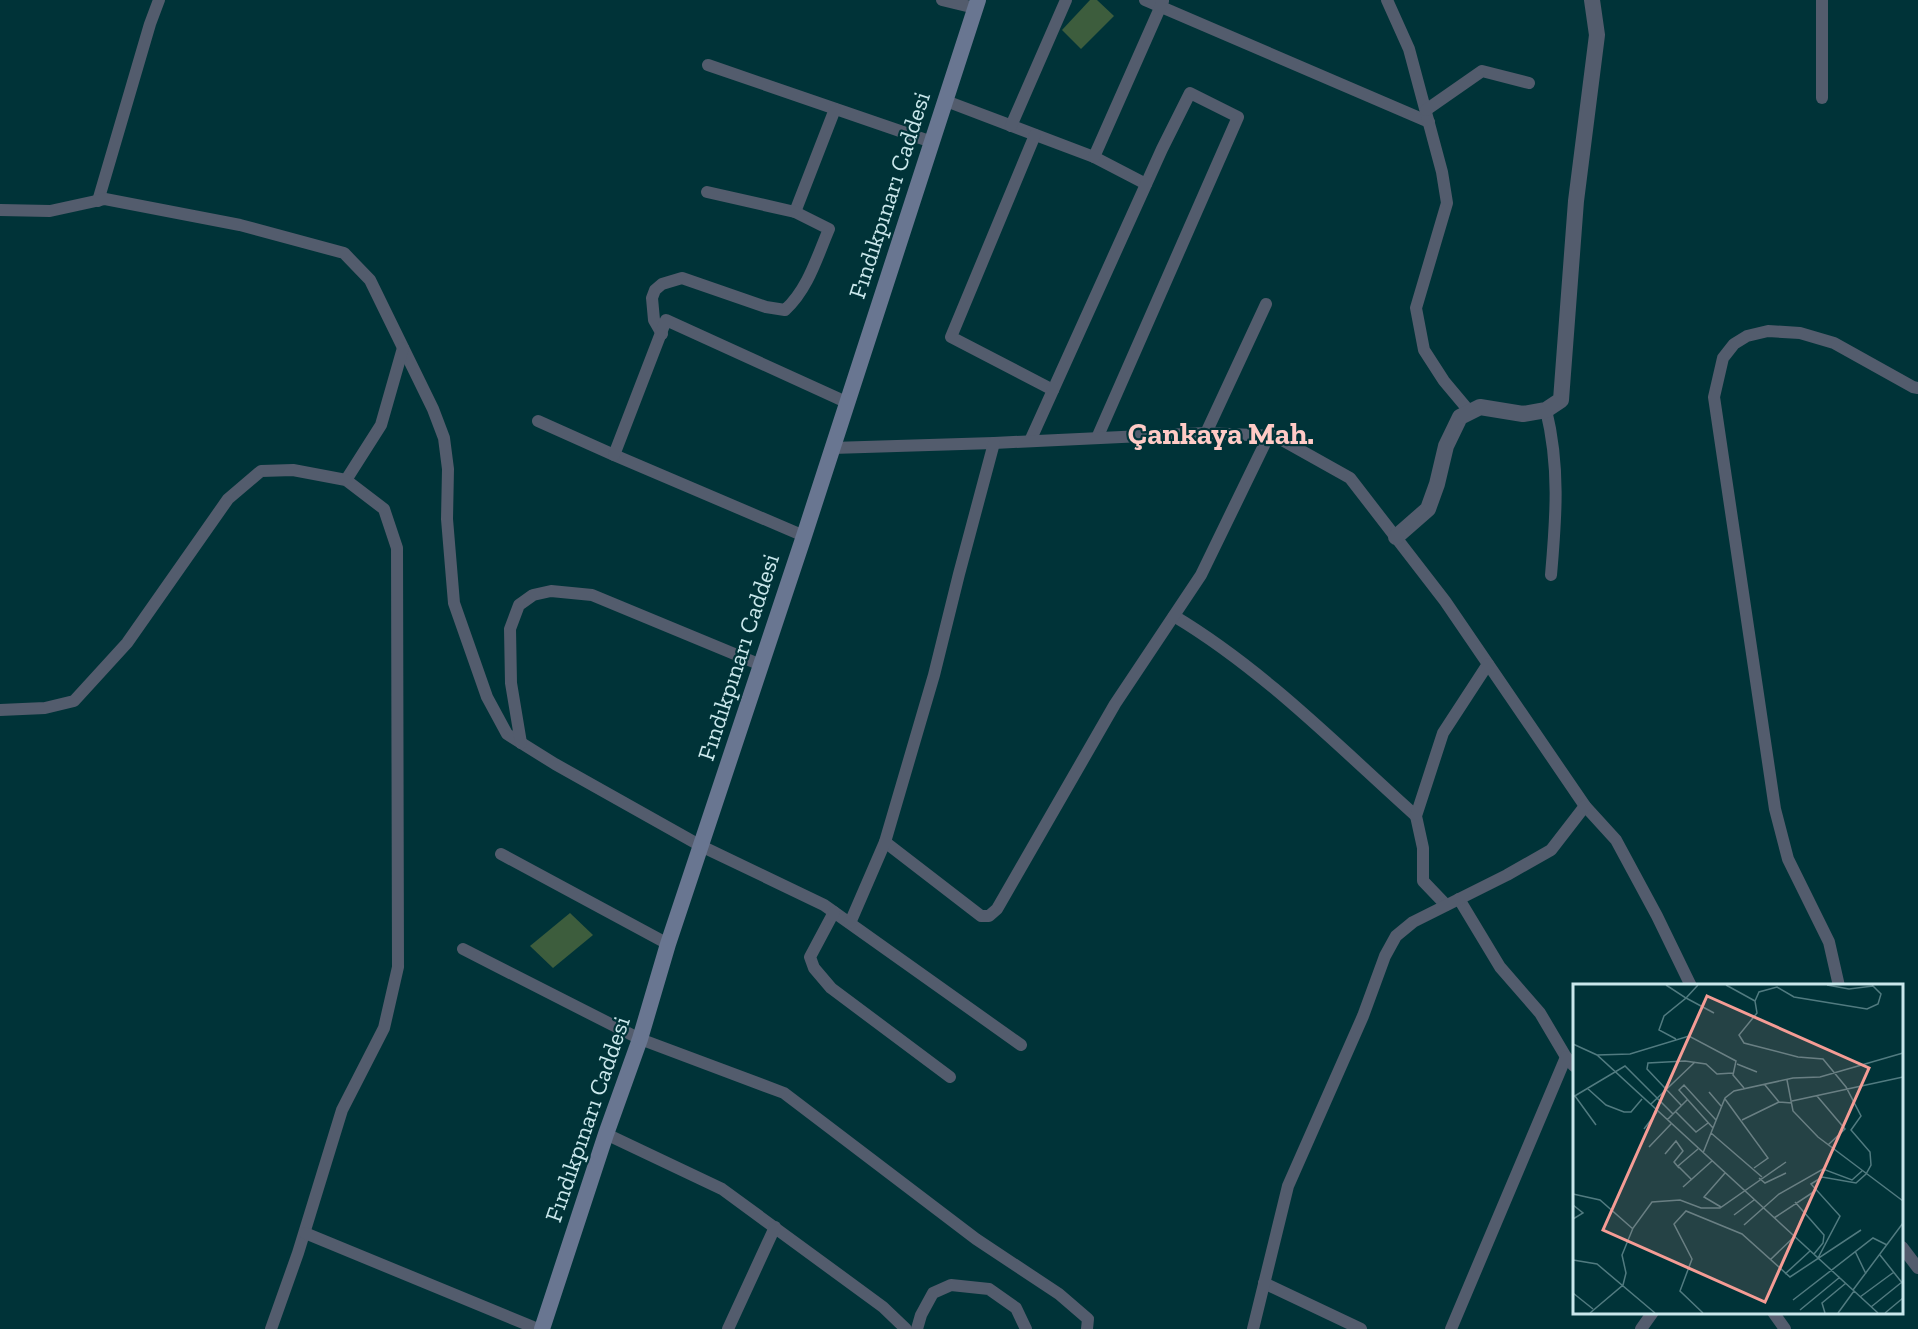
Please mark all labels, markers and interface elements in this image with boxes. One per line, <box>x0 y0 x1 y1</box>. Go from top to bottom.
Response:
street label: Fındıkpınarı Caddesi <box>842 88 936 302</box>
district label: Çankaya Mah. <box>1128 416 1314 452</box>
street label: Fındıkpınarı Caddesi <box>691 550 785 764</box>
inset map <box>1573 984 1903 1314</box>
street label: Fındıkpınarı Caddesi <box>538 1012 636 1226</box>

